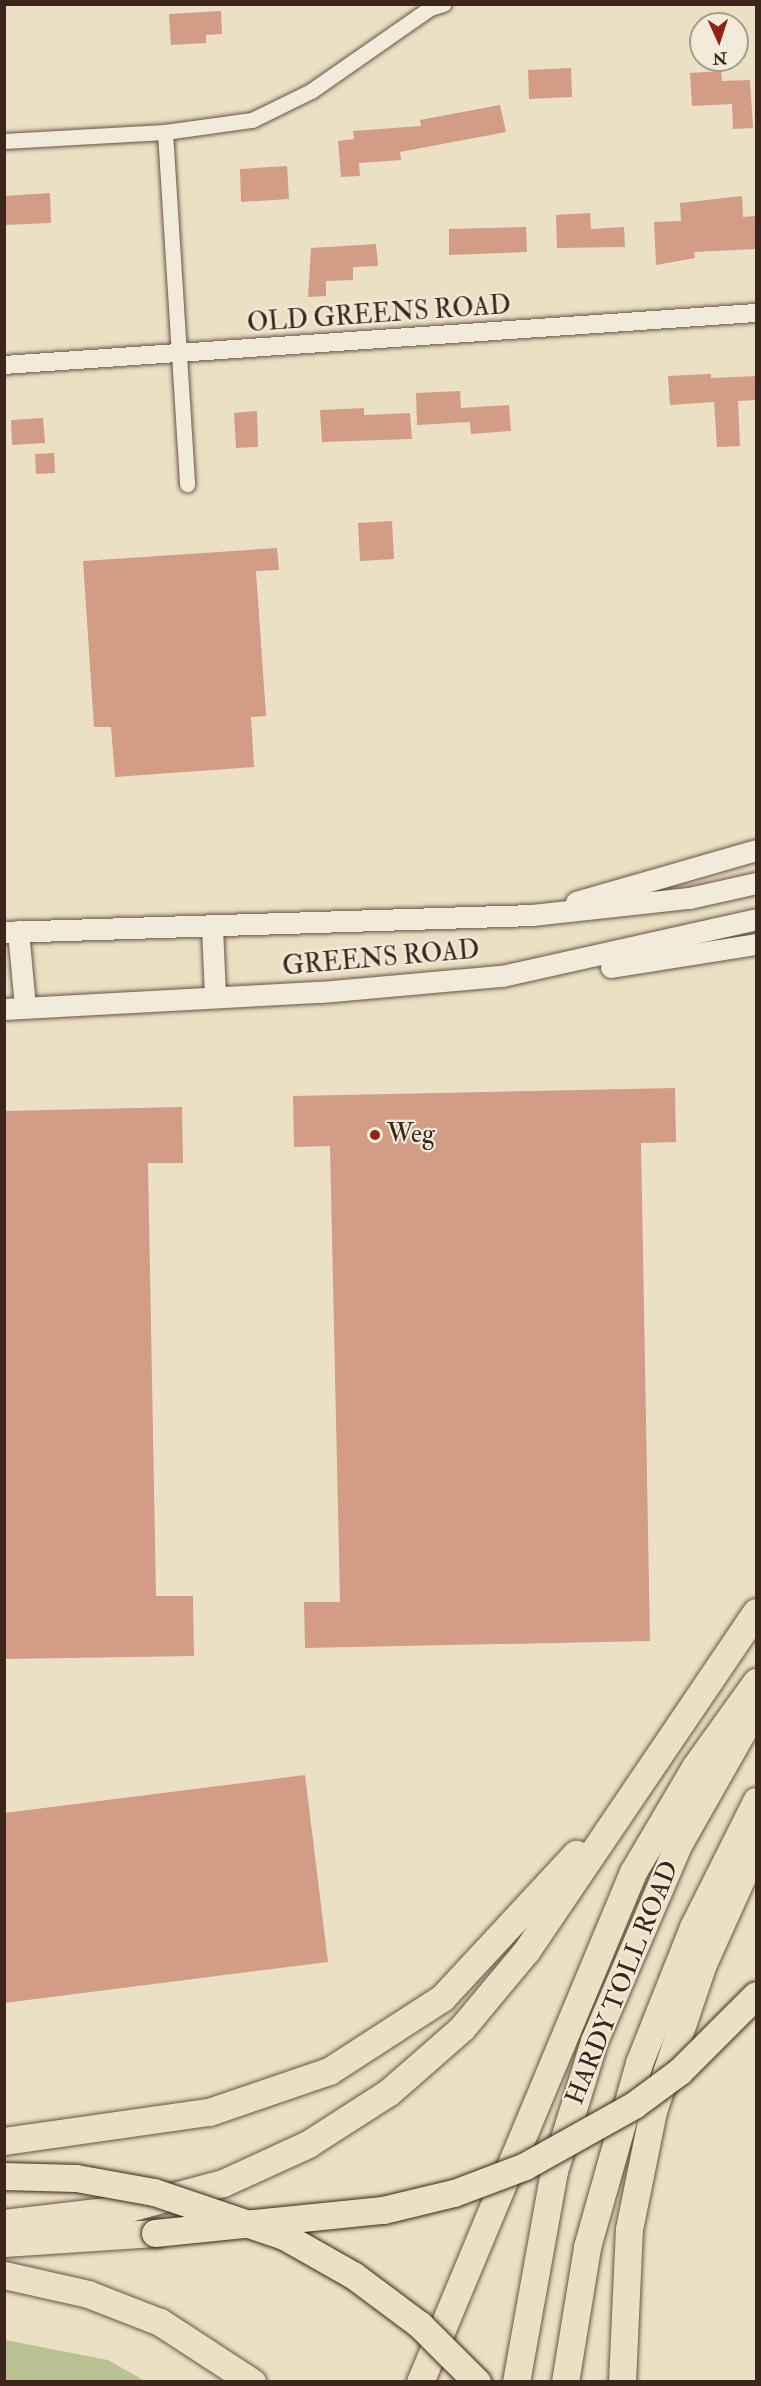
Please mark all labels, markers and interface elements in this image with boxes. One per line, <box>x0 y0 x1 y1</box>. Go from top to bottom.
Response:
north arrow <box>689 12 749 72</box>
text: N <box>712 48 728 68</box>
street label: OLD GREENS ROAD <box>246 290 512 340</box>
street label: GREENS ROAD <box>281 935 481 983</box>
place label: Weg <box>387 1119 435 1151</box>
marker: Weg <box>368 1128 382 1142</box>
street label: HARDY TOLL ROAD <box>560 1857 686 2109</box>

